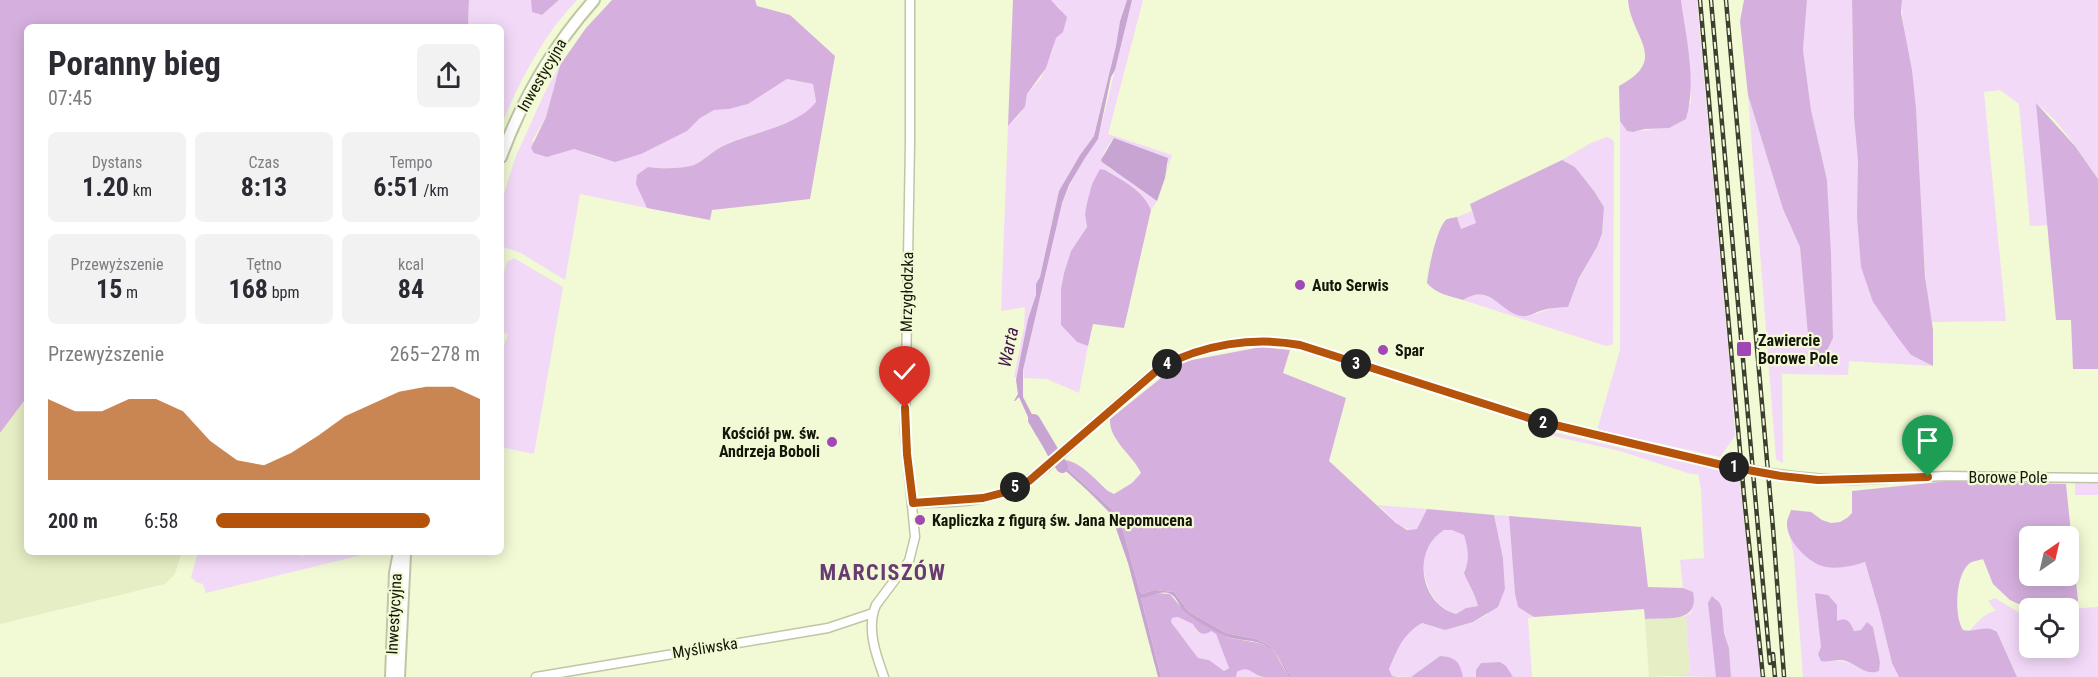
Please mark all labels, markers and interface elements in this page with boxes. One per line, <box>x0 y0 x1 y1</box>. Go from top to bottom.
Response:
street label: Inwestycyjna <box>513 35 571 115</box>
text: Poranny bieg <box>48 44 221 83</box>
button: share <box>417 44 480 107</box>
text: 07:45 <box>48 86 92 110</box>
text: Dystans <box>92 153 142 172</box>
text: Czas <box>248 153 280 172</box>
text: Tempo <box>389 153 433 172</box>
text: 1.20 <box>82 172 129 202</box>
text: 8:13 <box>241 172 287 202</box>
text: 6:51 <box>373 172 420 202</box>
text: km <box>129 181 152 200</box>
text: /km <box>420 181 449 200</box>
street label: Mrzygłodzka <box>897 252 917 332</box>
text: Przewyższenie <box>71 255 163 274</box>
text: Tętno <box>246 255 282 274</box>
text: kcal <box>398 255 424 274</box>
text: 15 <box>96 274 122 304</box>
text: 168 <box>229 274 268 304</box>
text: 84 <box>398 274 424 304</box>
place label: Auto Serwis <box>1312 276 1389 295</box>
marker: Auto Serwis <box>1293 278 1307 292</box>
text: m <box>122 283 138 302</box>
text: bpm <box>268 283 299 302</box>
water label: Warta <box>994 325 1022 369</box>
place label: Zawiercie Borowe Pole <box>1758 331 1838 368</box>
marker: Zawiercie Borowe Pole <box>1735 340 1753 358</box>
place label: Spar <box>1395 341 1424 360</box>
text: Przewyższenie <box>48 342 164 366</box>
text: 265–278 m <box>390 342 480 366</box>
marker: Spar <box>1376 343 1390 357</box>
pin <box>879 346 930 408</box>
pin: 4 <box>1152 349 1182 379</box>
pin: 3 <box>1341 349 1371 379</box>
text: 4 <box>1163 354 1171 373</box>
text: 3 <box>1352 354 1360 373</box>
icon: check <box>888 355 921 388</box>
pin: 2 <box>1528 408 1558 438</box>
text: 2 <box>1539 413 1547 432</box>
pin <box>1902 415 1953 477</box>
place label: Kościół pw. św. Andrzeja Boboli <box>719 424 820 461</box>
icon: arrive <box>1911 424 1944 457</box>
marker: Kościół pw. św. Andrzeja Boboli <box>825 435 839 449</box>
pin: 1 <box>1719 452 1749 482</box>
text: 1 <box>1730 457 1738 476</box>
street label: Borowe Pole <box>1968 468 2048 487</box>
pin: 5 <box>1000 472 1030 502</box>
text: 5 <box>1011 477 1019 496</box>
text: 200 m <box>48 509 98 533</box>
text: 6:58 <box>144 509 178 533</box>
place label: Kapliczka z figurą św. Jana Nepomucena <box>932 511 1193 530</box>
marker: Kapliczka z figurą św. Jana Nepomucena <box>913 513 927 527</box>
north arrow <box>2019 526 2079 586</box>
map controls <box>2019 526 2079 658</box>
district label: MARCISZÓW <box>819 559 947 585</box>
street label: Inwestycyjna <box>382 573 406 655</box>
button: locate <box>2019 598 2079 658</box>
street label: Myśliwska <box>671 633 739 663</box>

